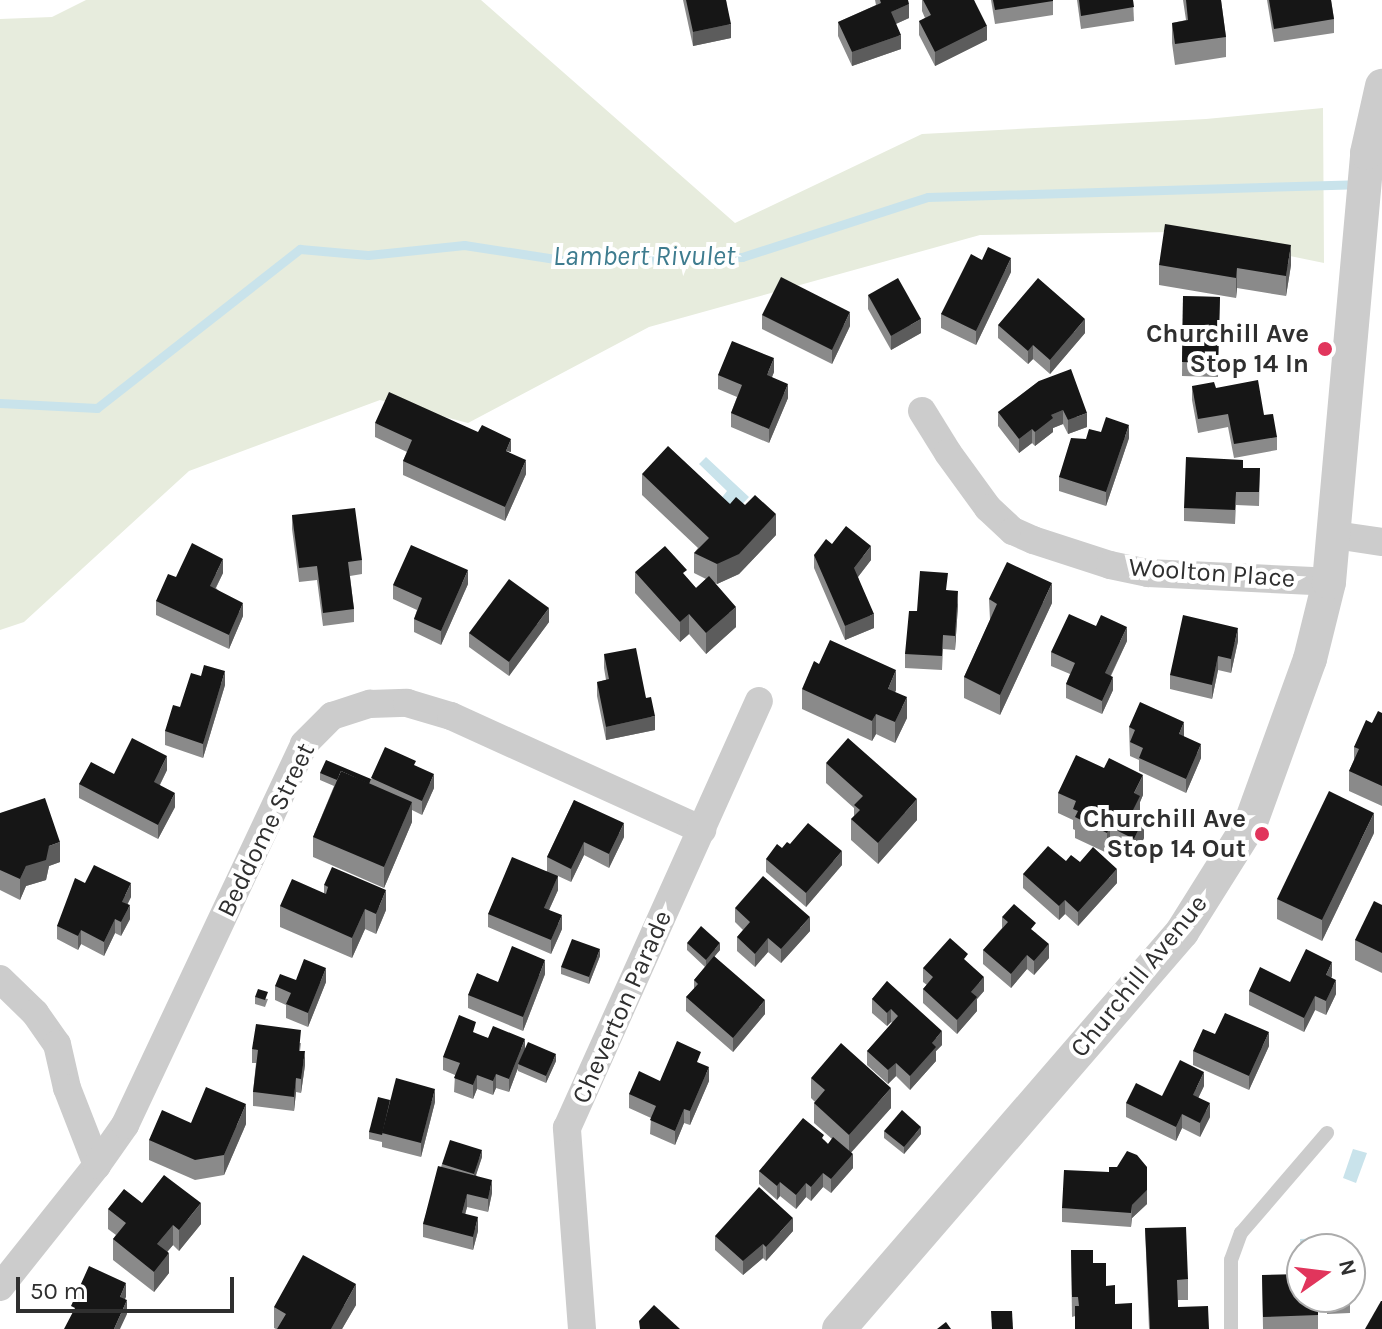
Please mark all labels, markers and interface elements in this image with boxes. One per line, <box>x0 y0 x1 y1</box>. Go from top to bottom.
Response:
water label: Lambert Rivulet <box>553 239 735 273</box>
place label: Churchill Ave Stop 14 In <box>1146 318 1309 380</box>
marker: Churchill Ave Stop 14 In <box>1316 340 1334 358</box>
street label: Woolton Place <box>1128 552 1296 594</box>
street label: Beddome Street <box>210 738 322 922</box>
place label: Churchill Ave Stop 14 Out <box>1083 803 1246 864</box>
marker: Churchill Ave Stop 14 Out <box>1253 825 1271 843</box>
street label: Churchill Avenue <box>1064 888 1214 1064</box>
street label: Cheverton Parade <box>565 906 679 1108</box>
north arrow <box>1286 1233 1366 1313</box>
text: N <box>1333 1257 1362 1278</box>
scale bar <box>20 1261 238 1311</box>
text: 50 m <box>30 1277 86 1305</box>

